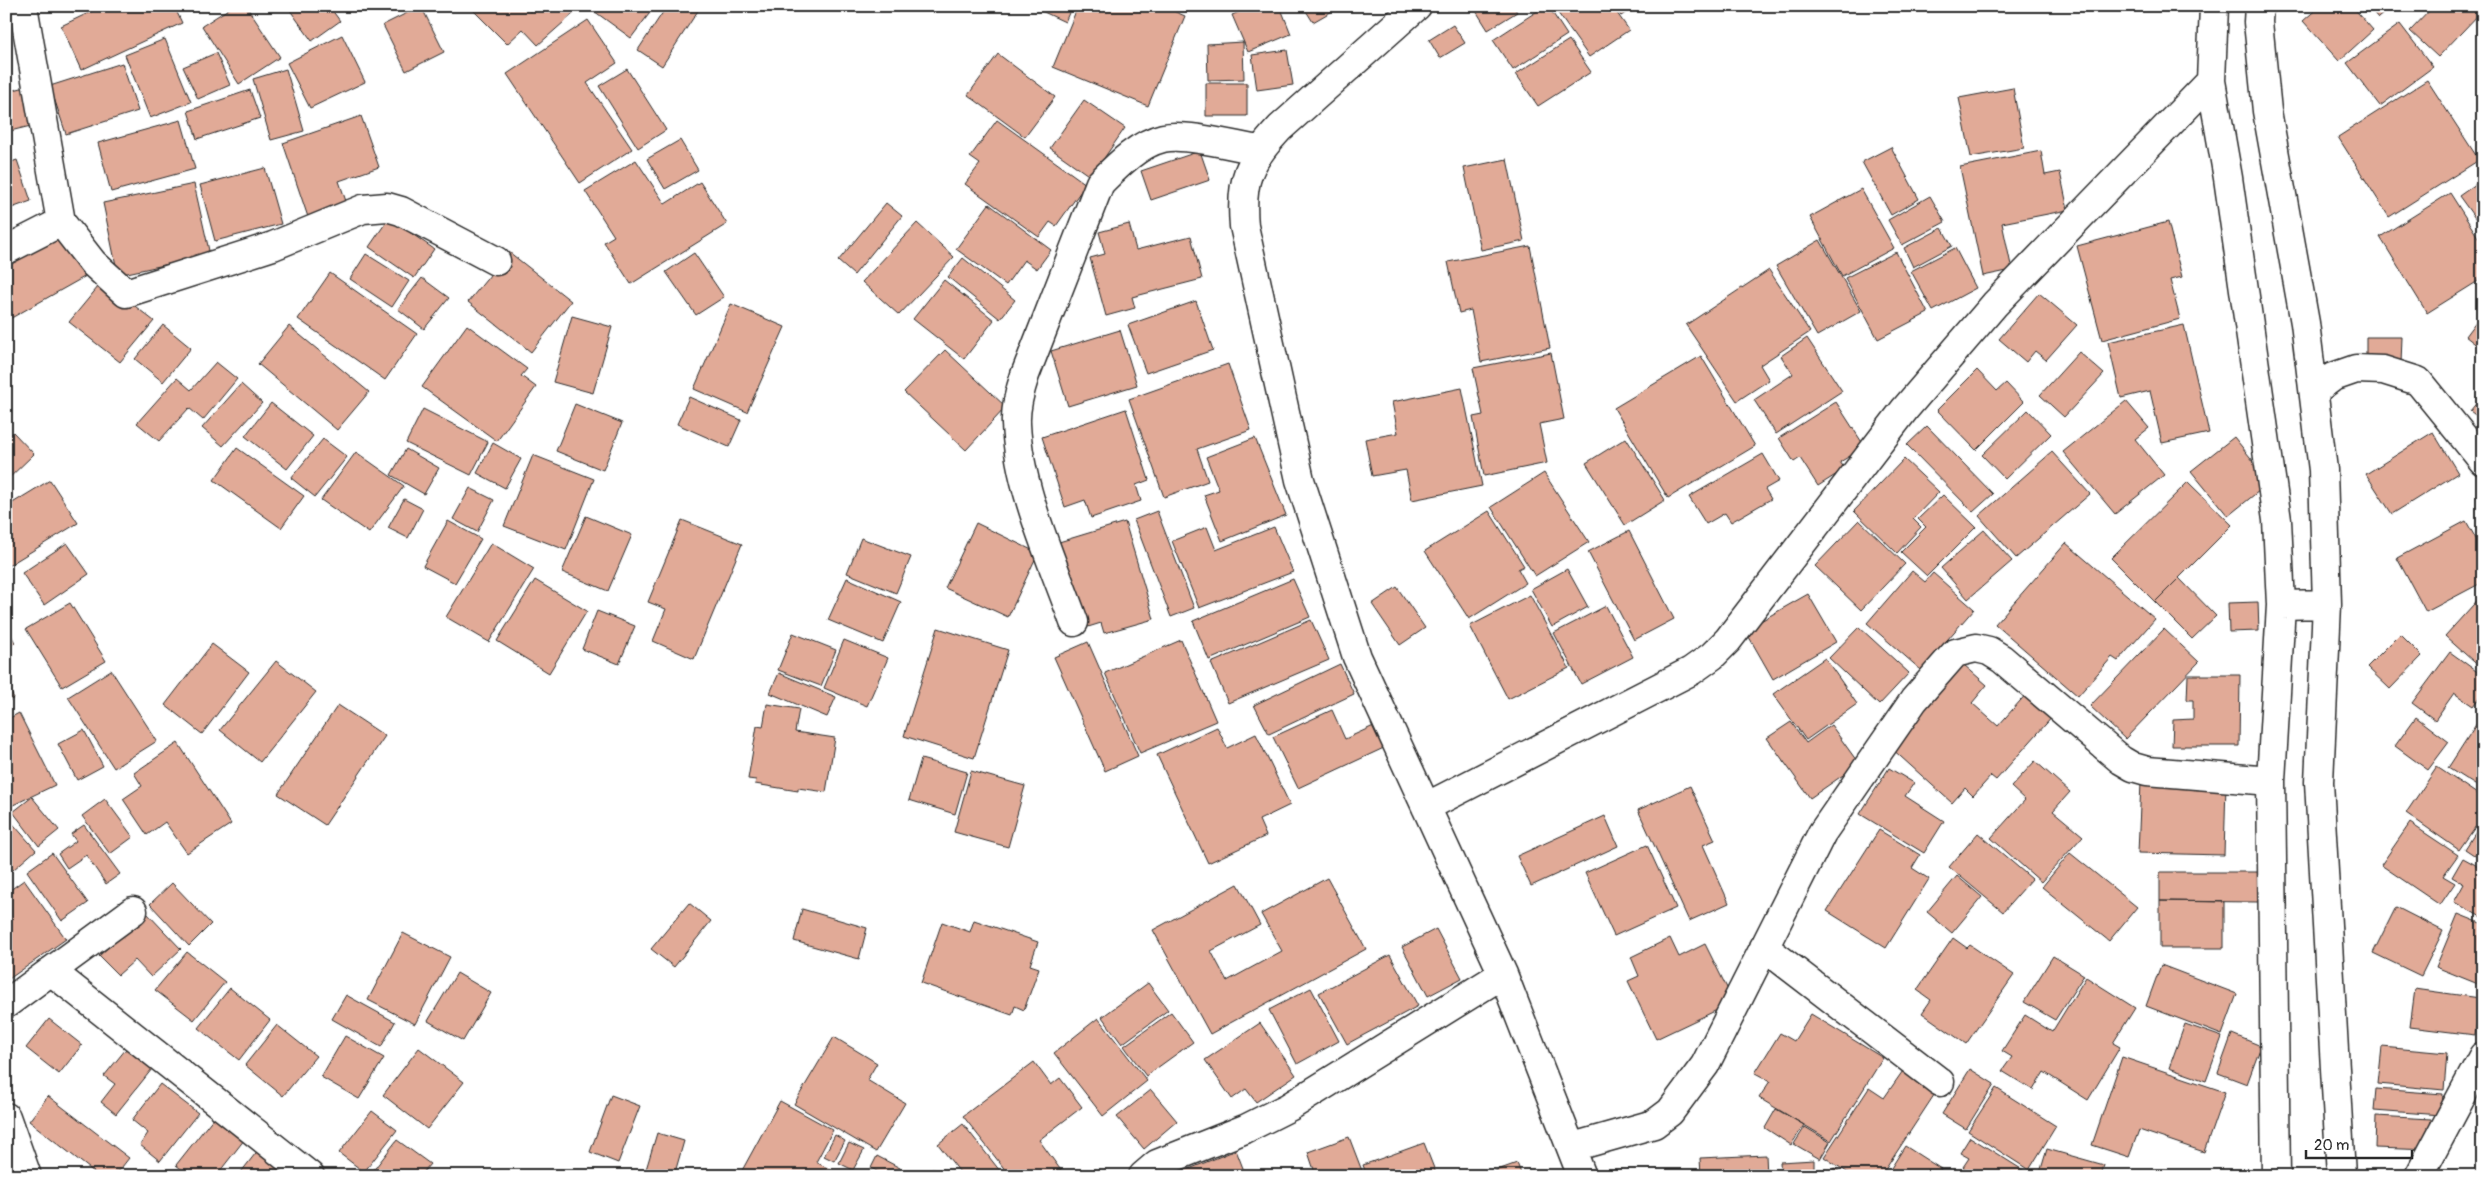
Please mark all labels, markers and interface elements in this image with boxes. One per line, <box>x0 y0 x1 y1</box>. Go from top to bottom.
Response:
scale bar <box>2306 1127 2413 1159</box>
text: 20 m <box>2314 1136 2349 1155</box>

